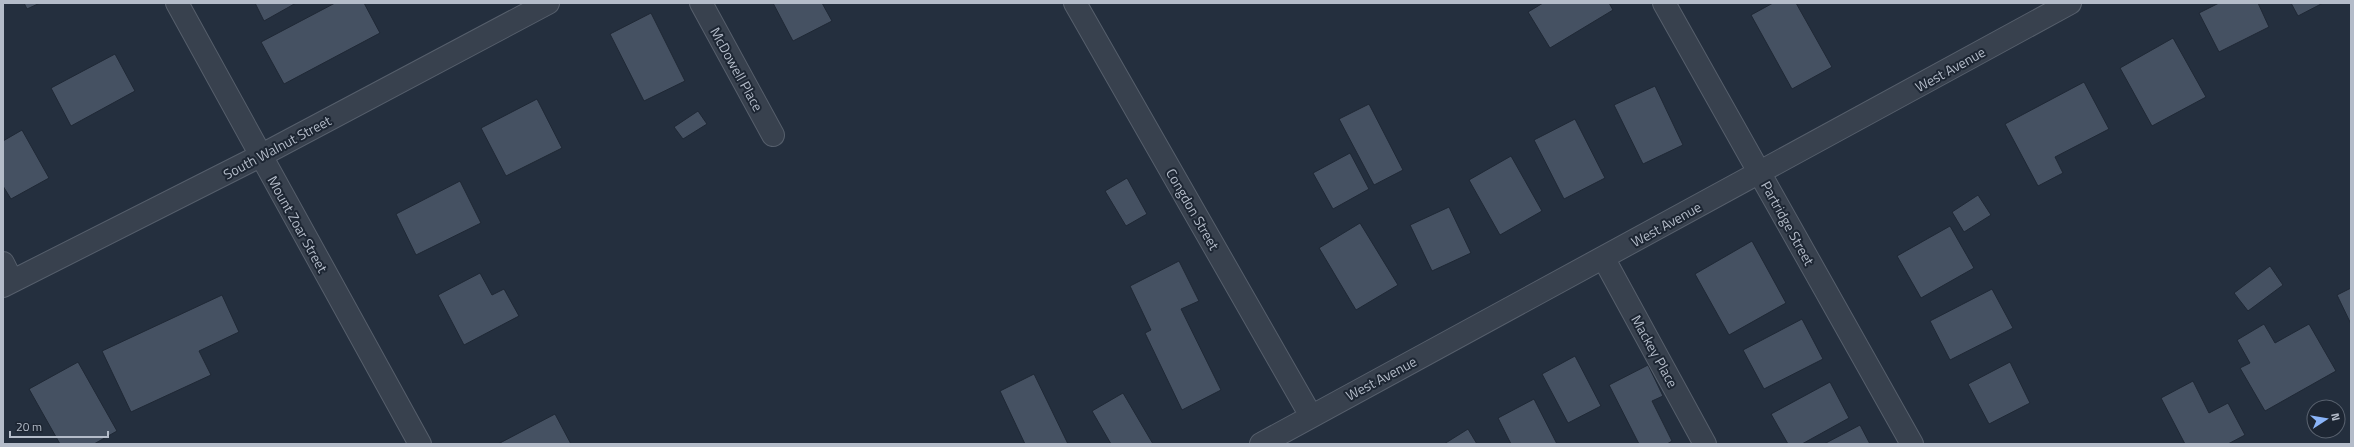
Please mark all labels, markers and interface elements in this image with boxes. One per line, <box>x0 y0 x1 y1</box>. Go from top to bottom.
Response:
street label: McDowell Place <box>705 23 769 115</box>
street label: West Avenue <box>1911 41 1989 97</box>
street label: South Walnut Street <box>219 110 335 184</box>
street label: Congdon Street <box>1161 164 1225 254</box>
street label: Mount Zoar Street <box>263 172 333 276</box>
street label: Partridge Street <box>1756 177 1820 269</box>
street label: West Avenue <box>1627 196 1705 252</box>
street label: Mackey Place <box>1626 311 1684 391</box>
street label: West Avenue <box>1342 351 1420 405</box>
north arrow <box>2306 399 2346 439</box>
text: N <box>2327 412 2344 422</box>
scale bar <box>10 413 108 439</box>
text: 20 m <box>16 417 42 436</box>

